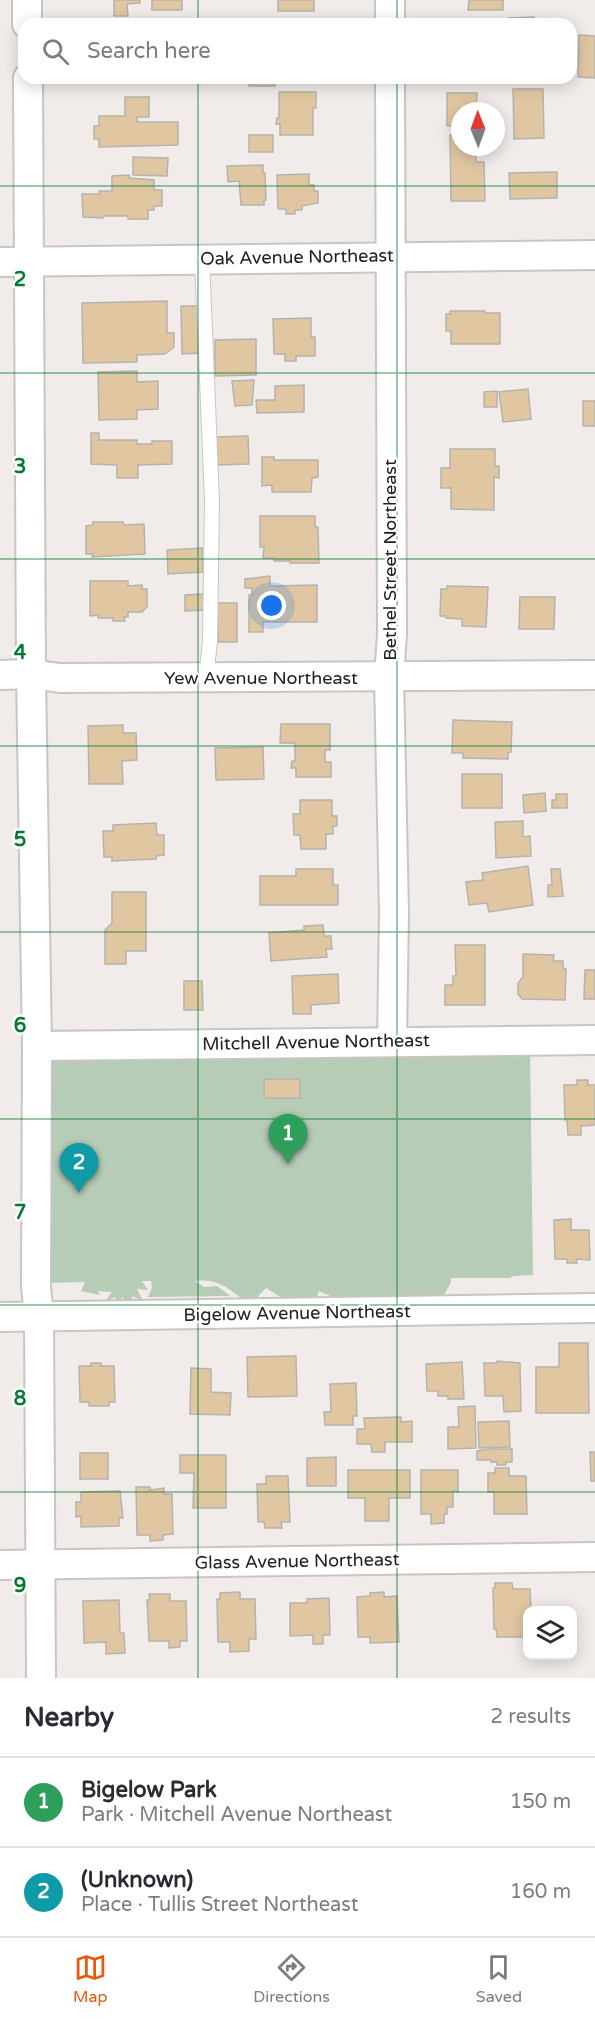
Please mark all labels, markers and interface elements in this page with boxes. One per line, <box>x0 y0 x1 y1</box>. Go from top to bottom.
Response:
search box <box>18 18 577 84</box>
icon: search <box>39 35 72 68</box>
text: Search here <box>87 38 211 64</box>
north arrow <box>451 102 505 156</box>
street label: Oak Avenue Northeast <box>200 244 394 270</box>
text: 2 <box>14 268 26 292</box>
text: 3 <box>14 455 26 479</box>
street label: Bethel Street Northeast <box>379 459 401 661</box>
your location <box>257 591 286 620</box>
text: 4 <box>14 641 27 665</box>
street label: Yew Avenue Northeast <box>164 667 358 689</box>
text: 5 <box>14 828 26 852</box>
text: 6 <box>14 1014 26 1038</box>
street label: Mitchell Avenue Northeast <box>202 1029 430 1055</box>
pin: 1 <box>268 1114 308 1164</box>
pin: 2 <box>60 1144 98 1193</box>
text: 7 <box>14 1201 26 1225</box>
street label: Bigelow Avenue Northeast <box>183 1300 411 1326</box>
text: 8 <box>14 1387 26 1411</box>
street label: Glass Avenue Northeast <box>194 1548 400 1574</box>
text: 9 <box>14 1574 26 1598</box>
map controls <box>523 1606 577 1660</box>
button: layers <box>523 1606 577 1660</box>
text: Nearby <box>24 1702 114 1733</box>
text: 2 results <box>491 1705 571 1729</box>
text: Bigelow Park <box>81 1777 217 1803</box>
text: 1 <box>37 1790 50 1814</box>
text: 150 m <box>510 1790 571 1814</box>
text: Park · Mitchell Avenue Northeast <box>81 1803 392 1827</box>
text: (Unknown) <box>81 1867 193 1893</box>
text: 2 <box>37 1880 50 1904</box>
text: 160 m <box>510 1880 571 1904</box>
text: Place · Tullis Street Northeast <box>81 1893 358 1917</box>
tab: Map <box>73 1951 107 2007</box>
tab: Directions <box>253 1951 330 2007</box>
tab: Saved <box>476 1951 522 2007</box>

